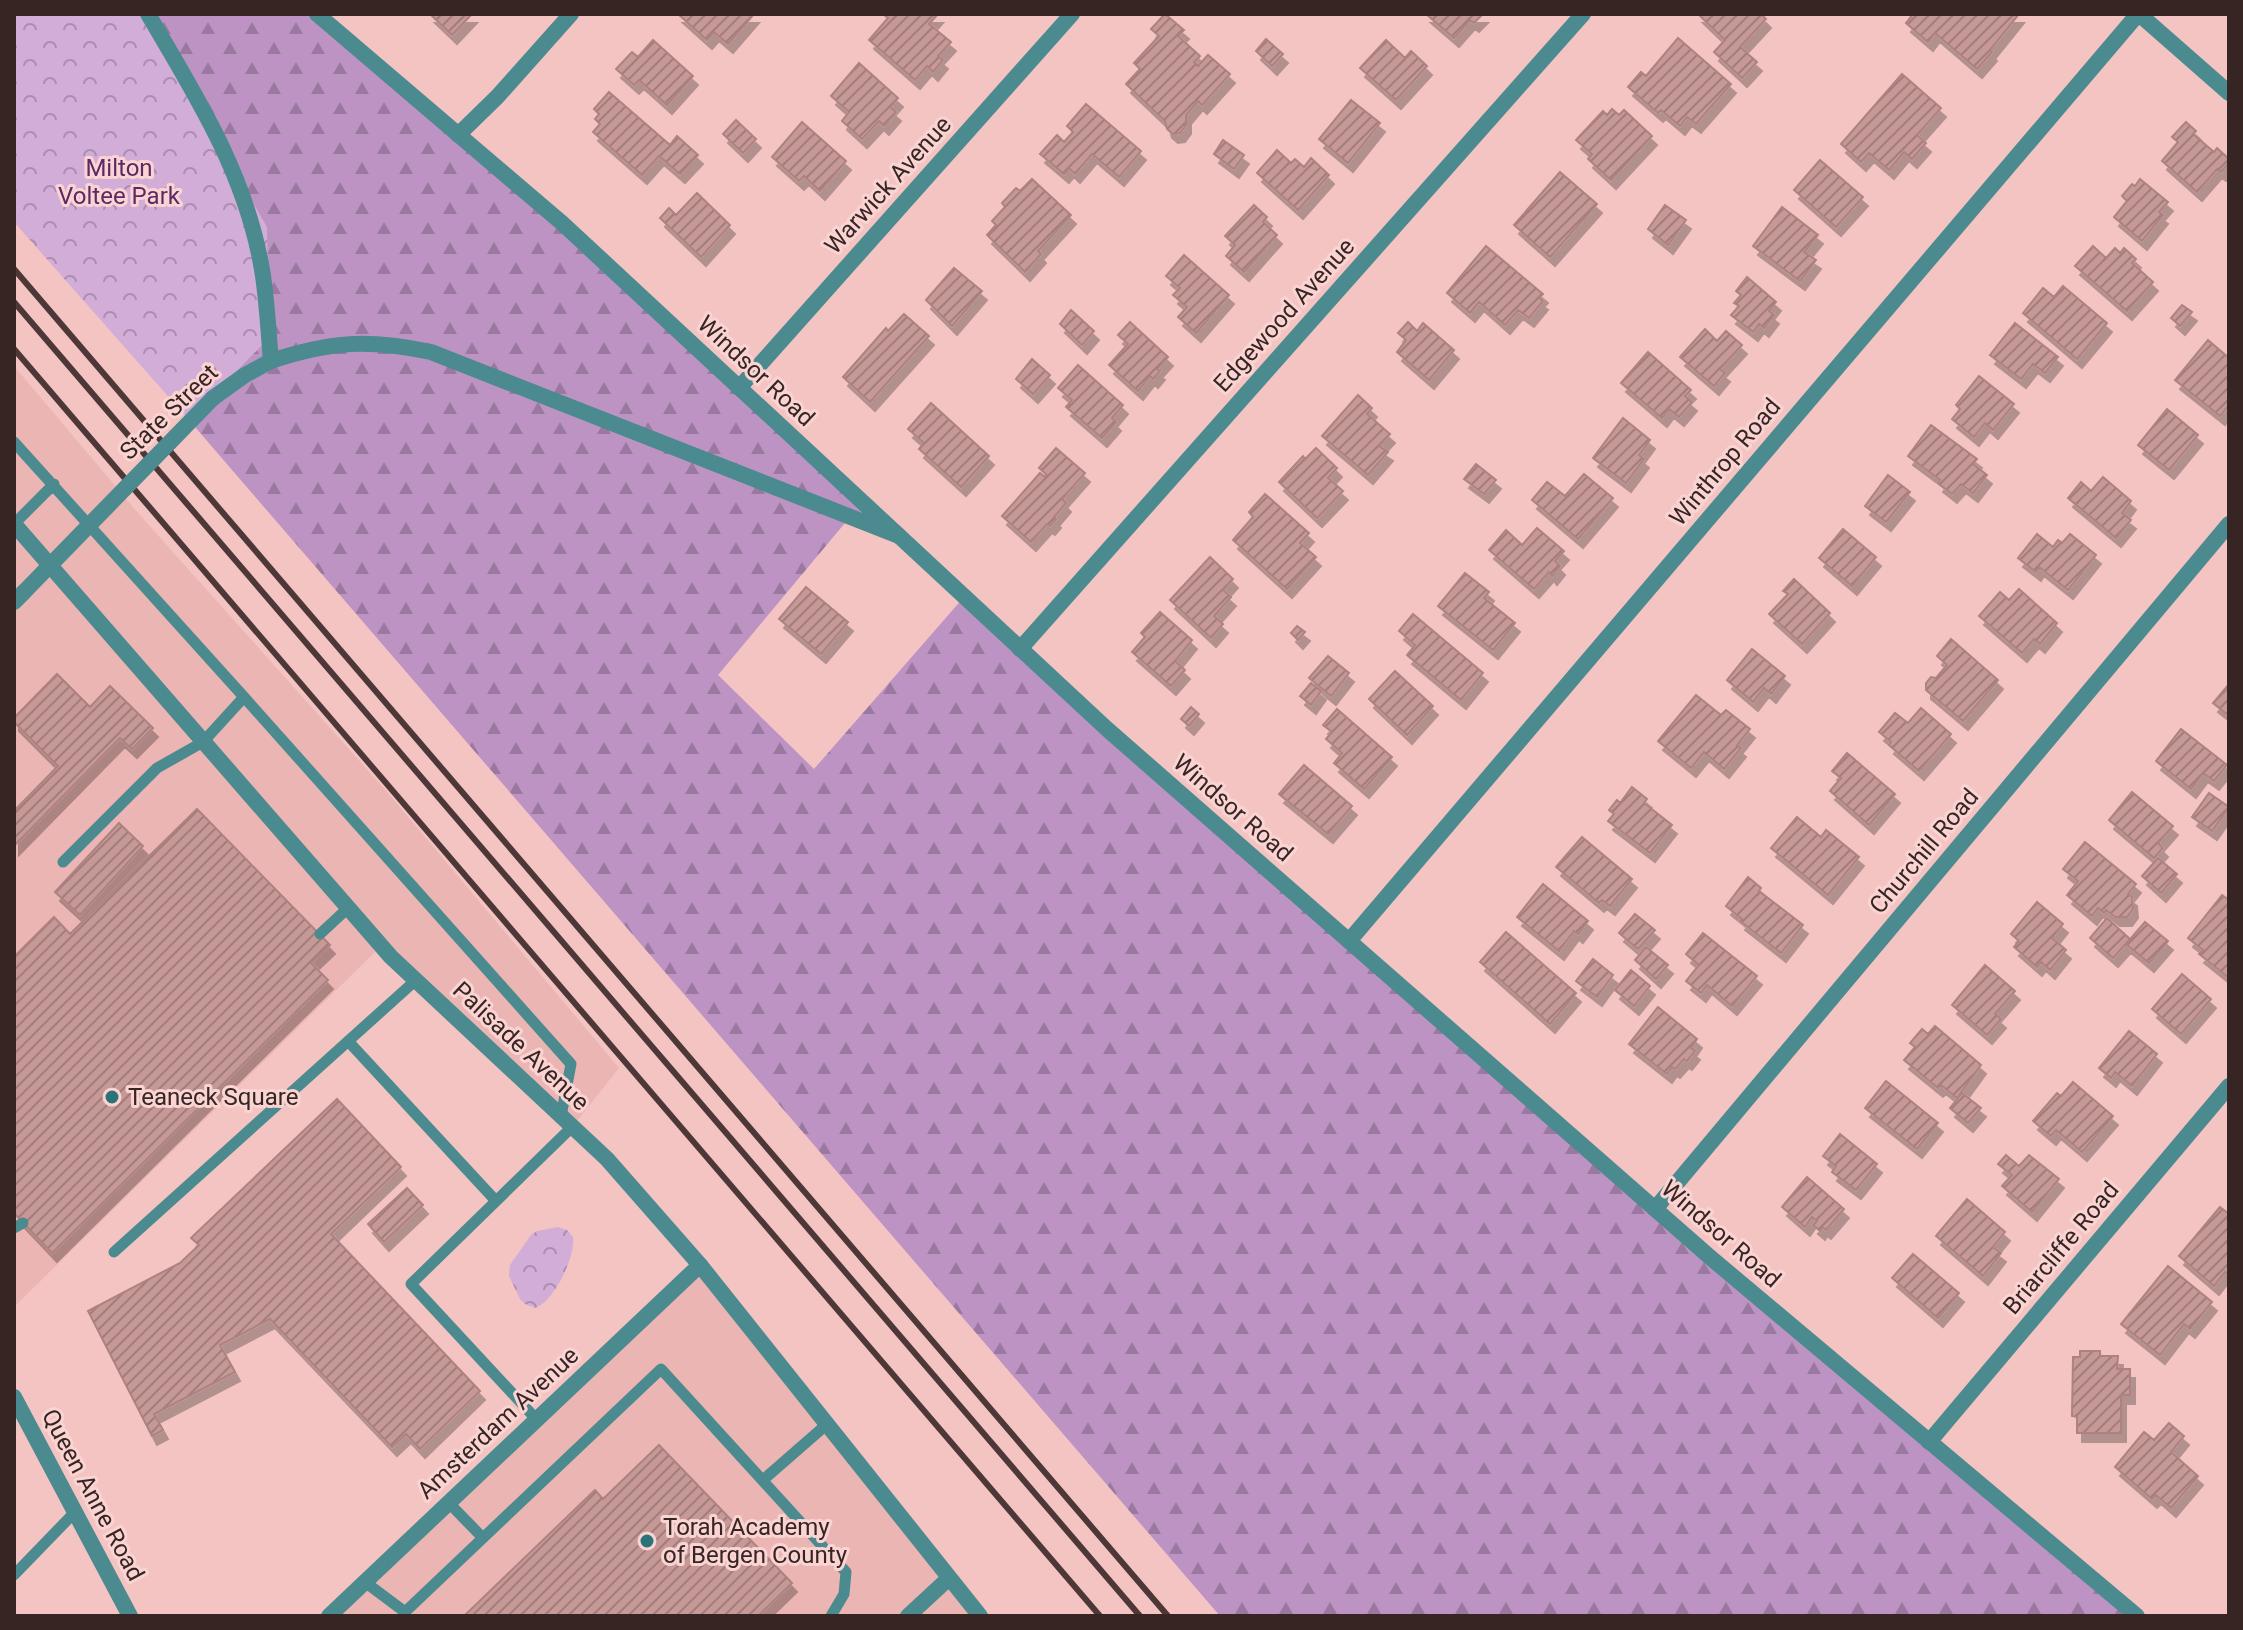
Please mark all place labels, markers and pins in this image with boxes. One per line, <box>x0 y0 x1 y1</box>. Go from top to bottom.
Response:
place label: Teaneck Square <box>128 1083 298 1111</box>
marker: Teaneck Square <box>103 1088 121 1106</box>
place label: Torah Academy of Bergen County <box>663 1513 848 1569</box>
marker: Torah Academy of Bergen County <box>638 1532 656 1550</box>

